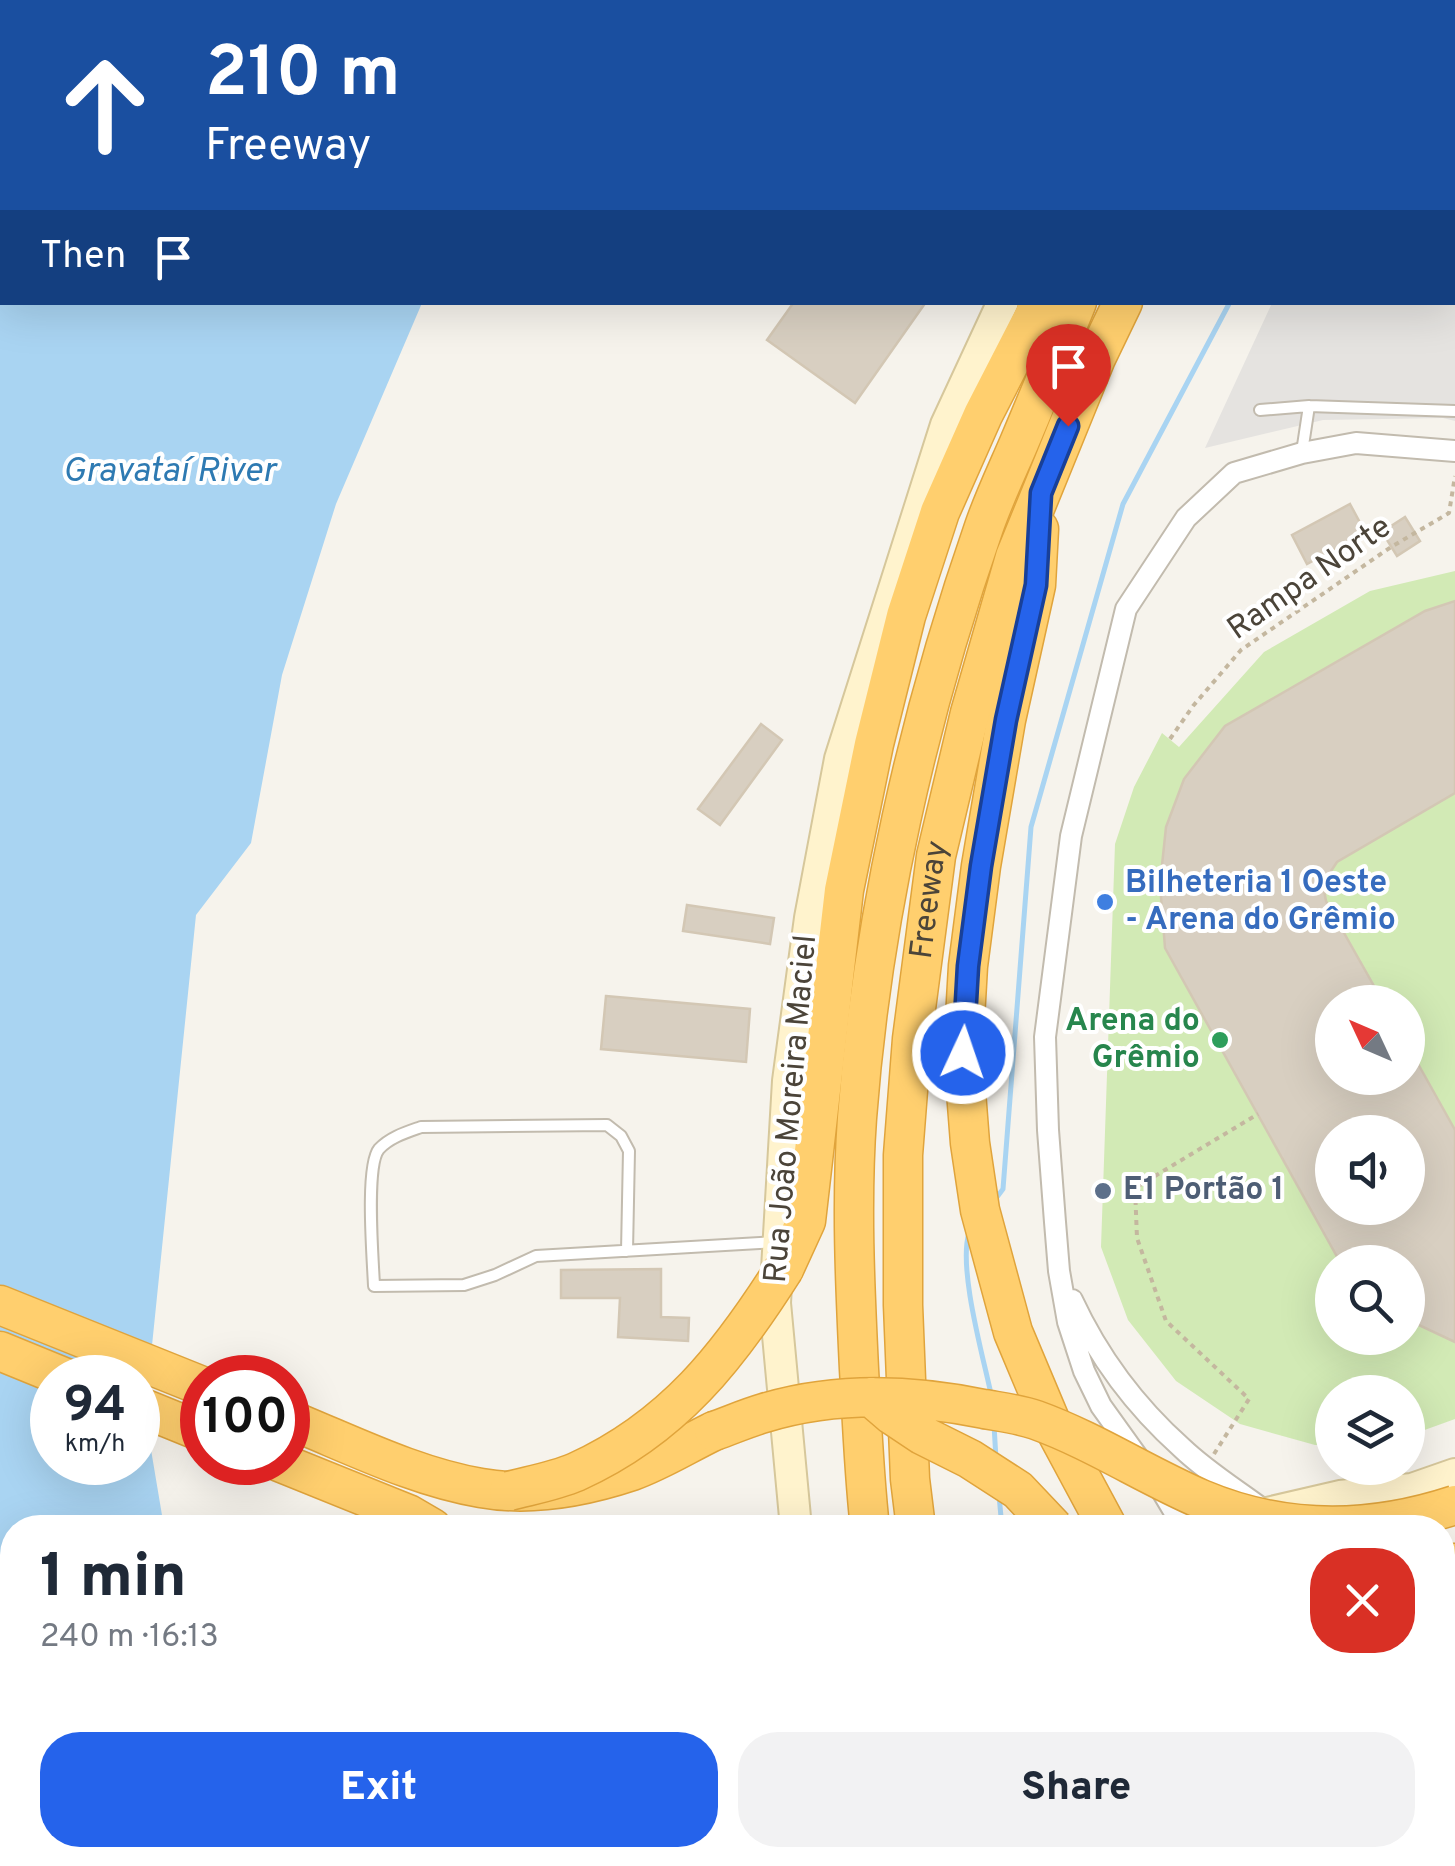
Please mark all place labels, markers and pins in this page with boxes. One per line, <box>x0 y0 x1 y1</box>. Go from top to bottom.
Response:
pin <box>1026 324 1111 427</box>
place label: Bilheteria 1 Oeste - Arena do Grêmio <box>1125 864 1396 941</box>
marker: Bilheteria 1 Oeste - Arena do Grêmio <box>1094 891 1116 913</box>
place label: Arena do Grêmio <box>1065 1002 1200 1079</box>
marker: Arena do Grêmio <box>1209 1029 1231 1051</box>
place label: E1 Portão 1 <box>1123 1171 1284 1211</box>
marker: E1 Portão 1 <box>1092 1180 1114 1202</box>

